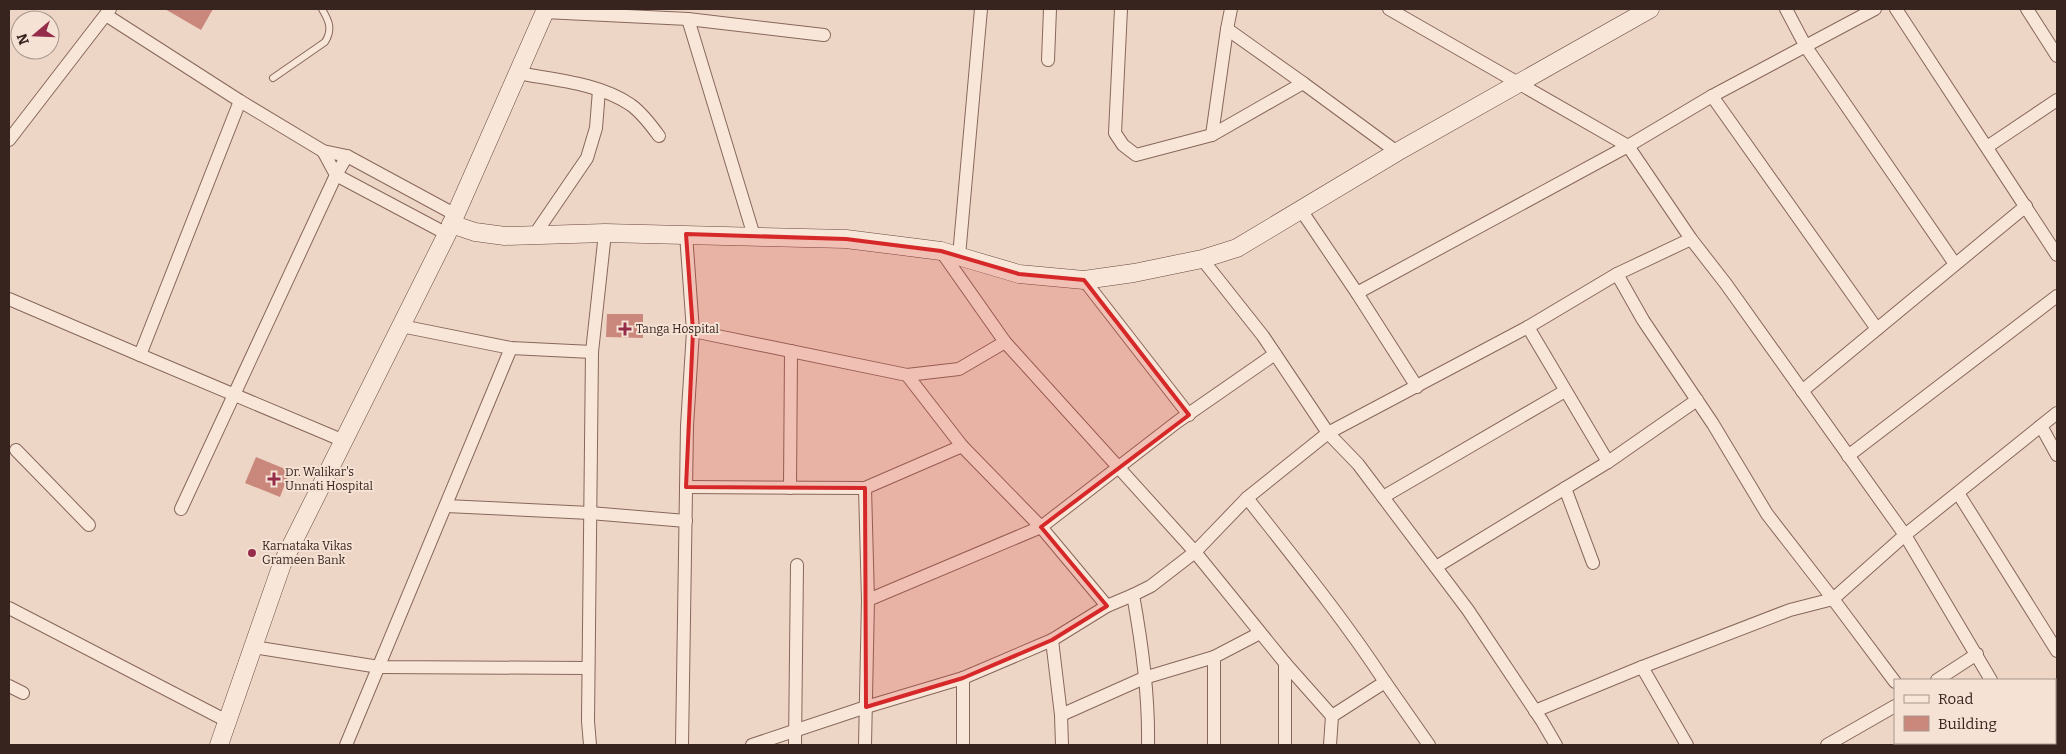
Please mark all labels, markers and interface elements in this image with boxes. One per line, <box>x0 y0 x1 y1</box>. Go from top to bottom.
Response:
north arrow <box>10 10 60 60</box>
text: N <box>13 31 33 47</box>
marker: Tanga Hospital <box>618 322 632 336</box>
place label: Tanga Hospital <box>636 322 720 336</box>
place label: Dr. Walikar's Unnati Hospital <box>285 465 374 493</box>
marker: Dr. Walikar's Unnati Hospital <box>267 472 281 486</box>
place label: Karnataka Vikas Grameen Bank <box>262 539 352 567</box>
marker: Karnataka Vikas Grameen Bank <box>246 547 258 559</box>
legend <box>1894 679 2056 744</box>
text: Road <box>1938 690 1973 708</box>
text: Building <box>1938 715 1997 733</box>

